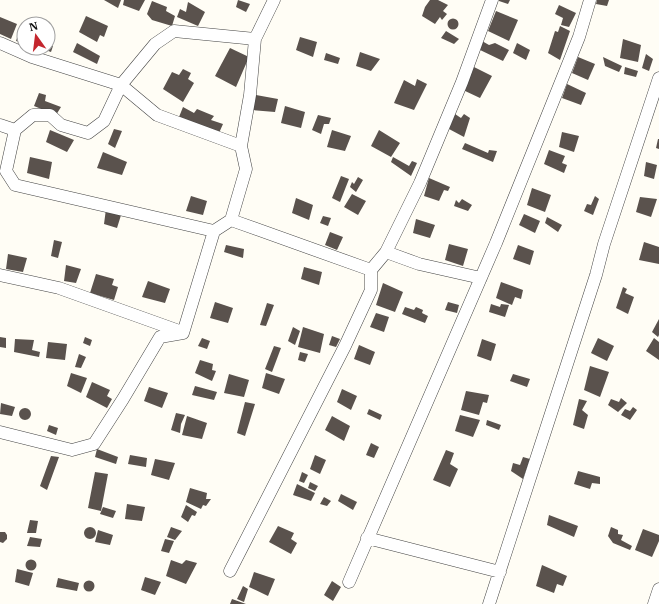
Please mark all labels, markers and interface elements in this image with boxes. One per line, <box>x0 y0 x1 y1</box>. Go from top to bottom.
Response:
north arrow <box>16 16 56 56</box>
text: N <box>28 18 40 34</box>

